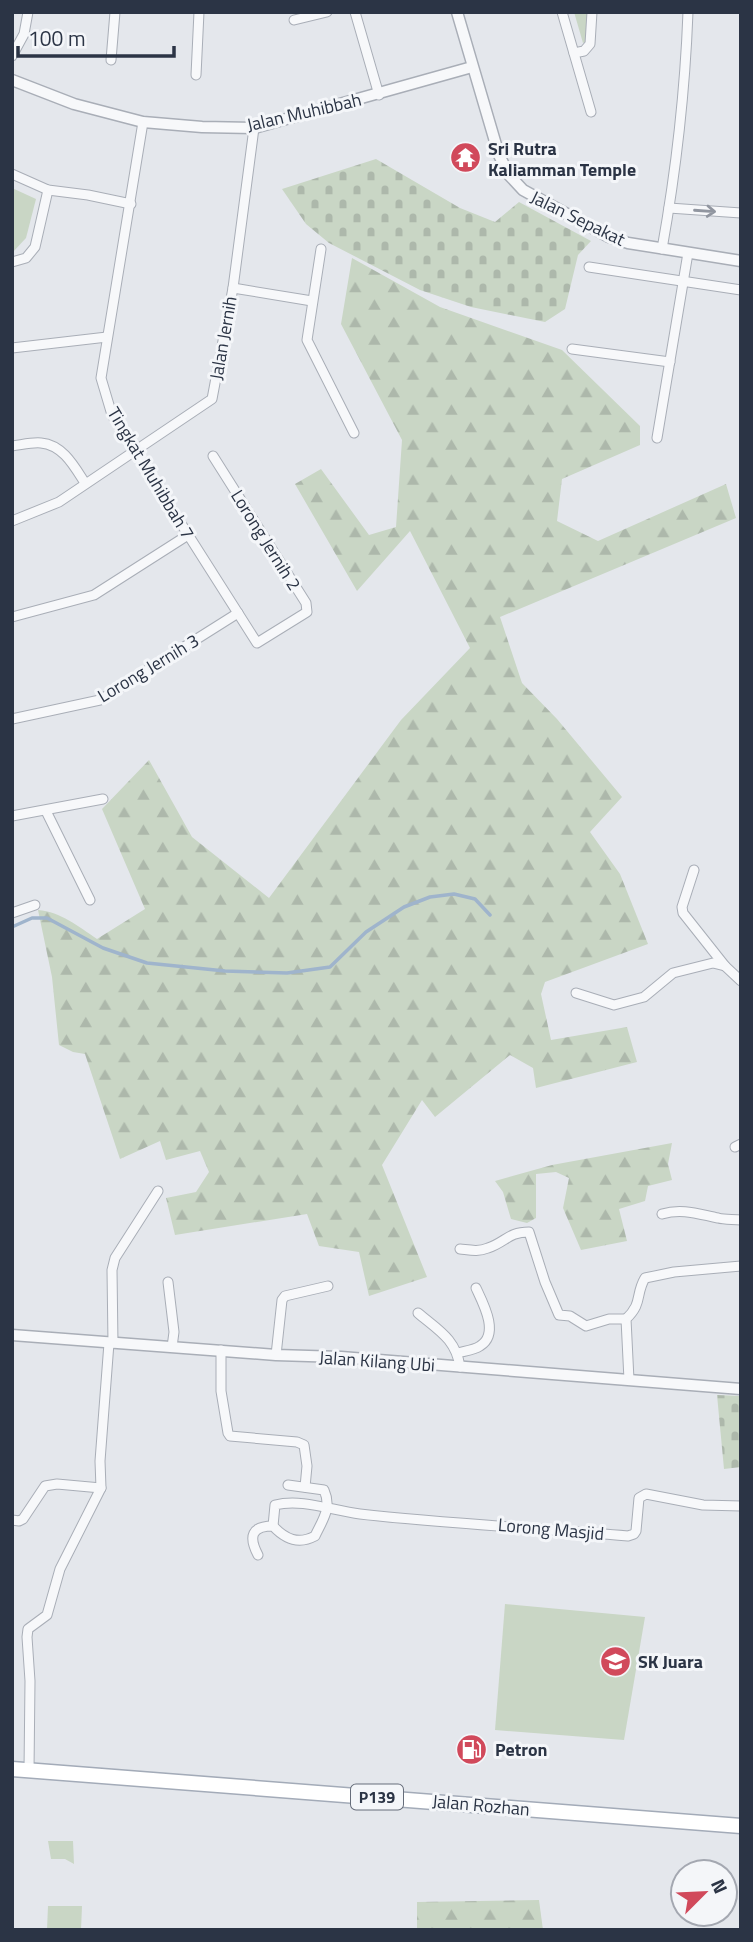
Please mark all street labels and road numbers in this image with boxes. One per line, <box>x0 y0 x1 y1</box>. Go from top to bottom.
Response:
street label: Jalan Muhibbah <box>244 86 364 138</box>
street label: Jalan Sepakat <box>526 183 630 253</box>
street label: Jalan Jernih <box>202 294 244 382</box>
street label: Tingkat Muhibbah 7 <box>101 402 201 544</box>
street label: Lorong Jernih 2 <box>224 484 308 596</box>
street label: Lorong Jernih 3 <box>92 627 204 709</box>
street label: Jalan Kilang Ubi <box>318 1343 436 1379</box>
street label: Lorong Masjid <box>497 1511 605 1547</box>
road number: P139 <box>351 1784 403 1810</box>
street label: Jalan Rozhan <box>431 1787 531 1823</box>

